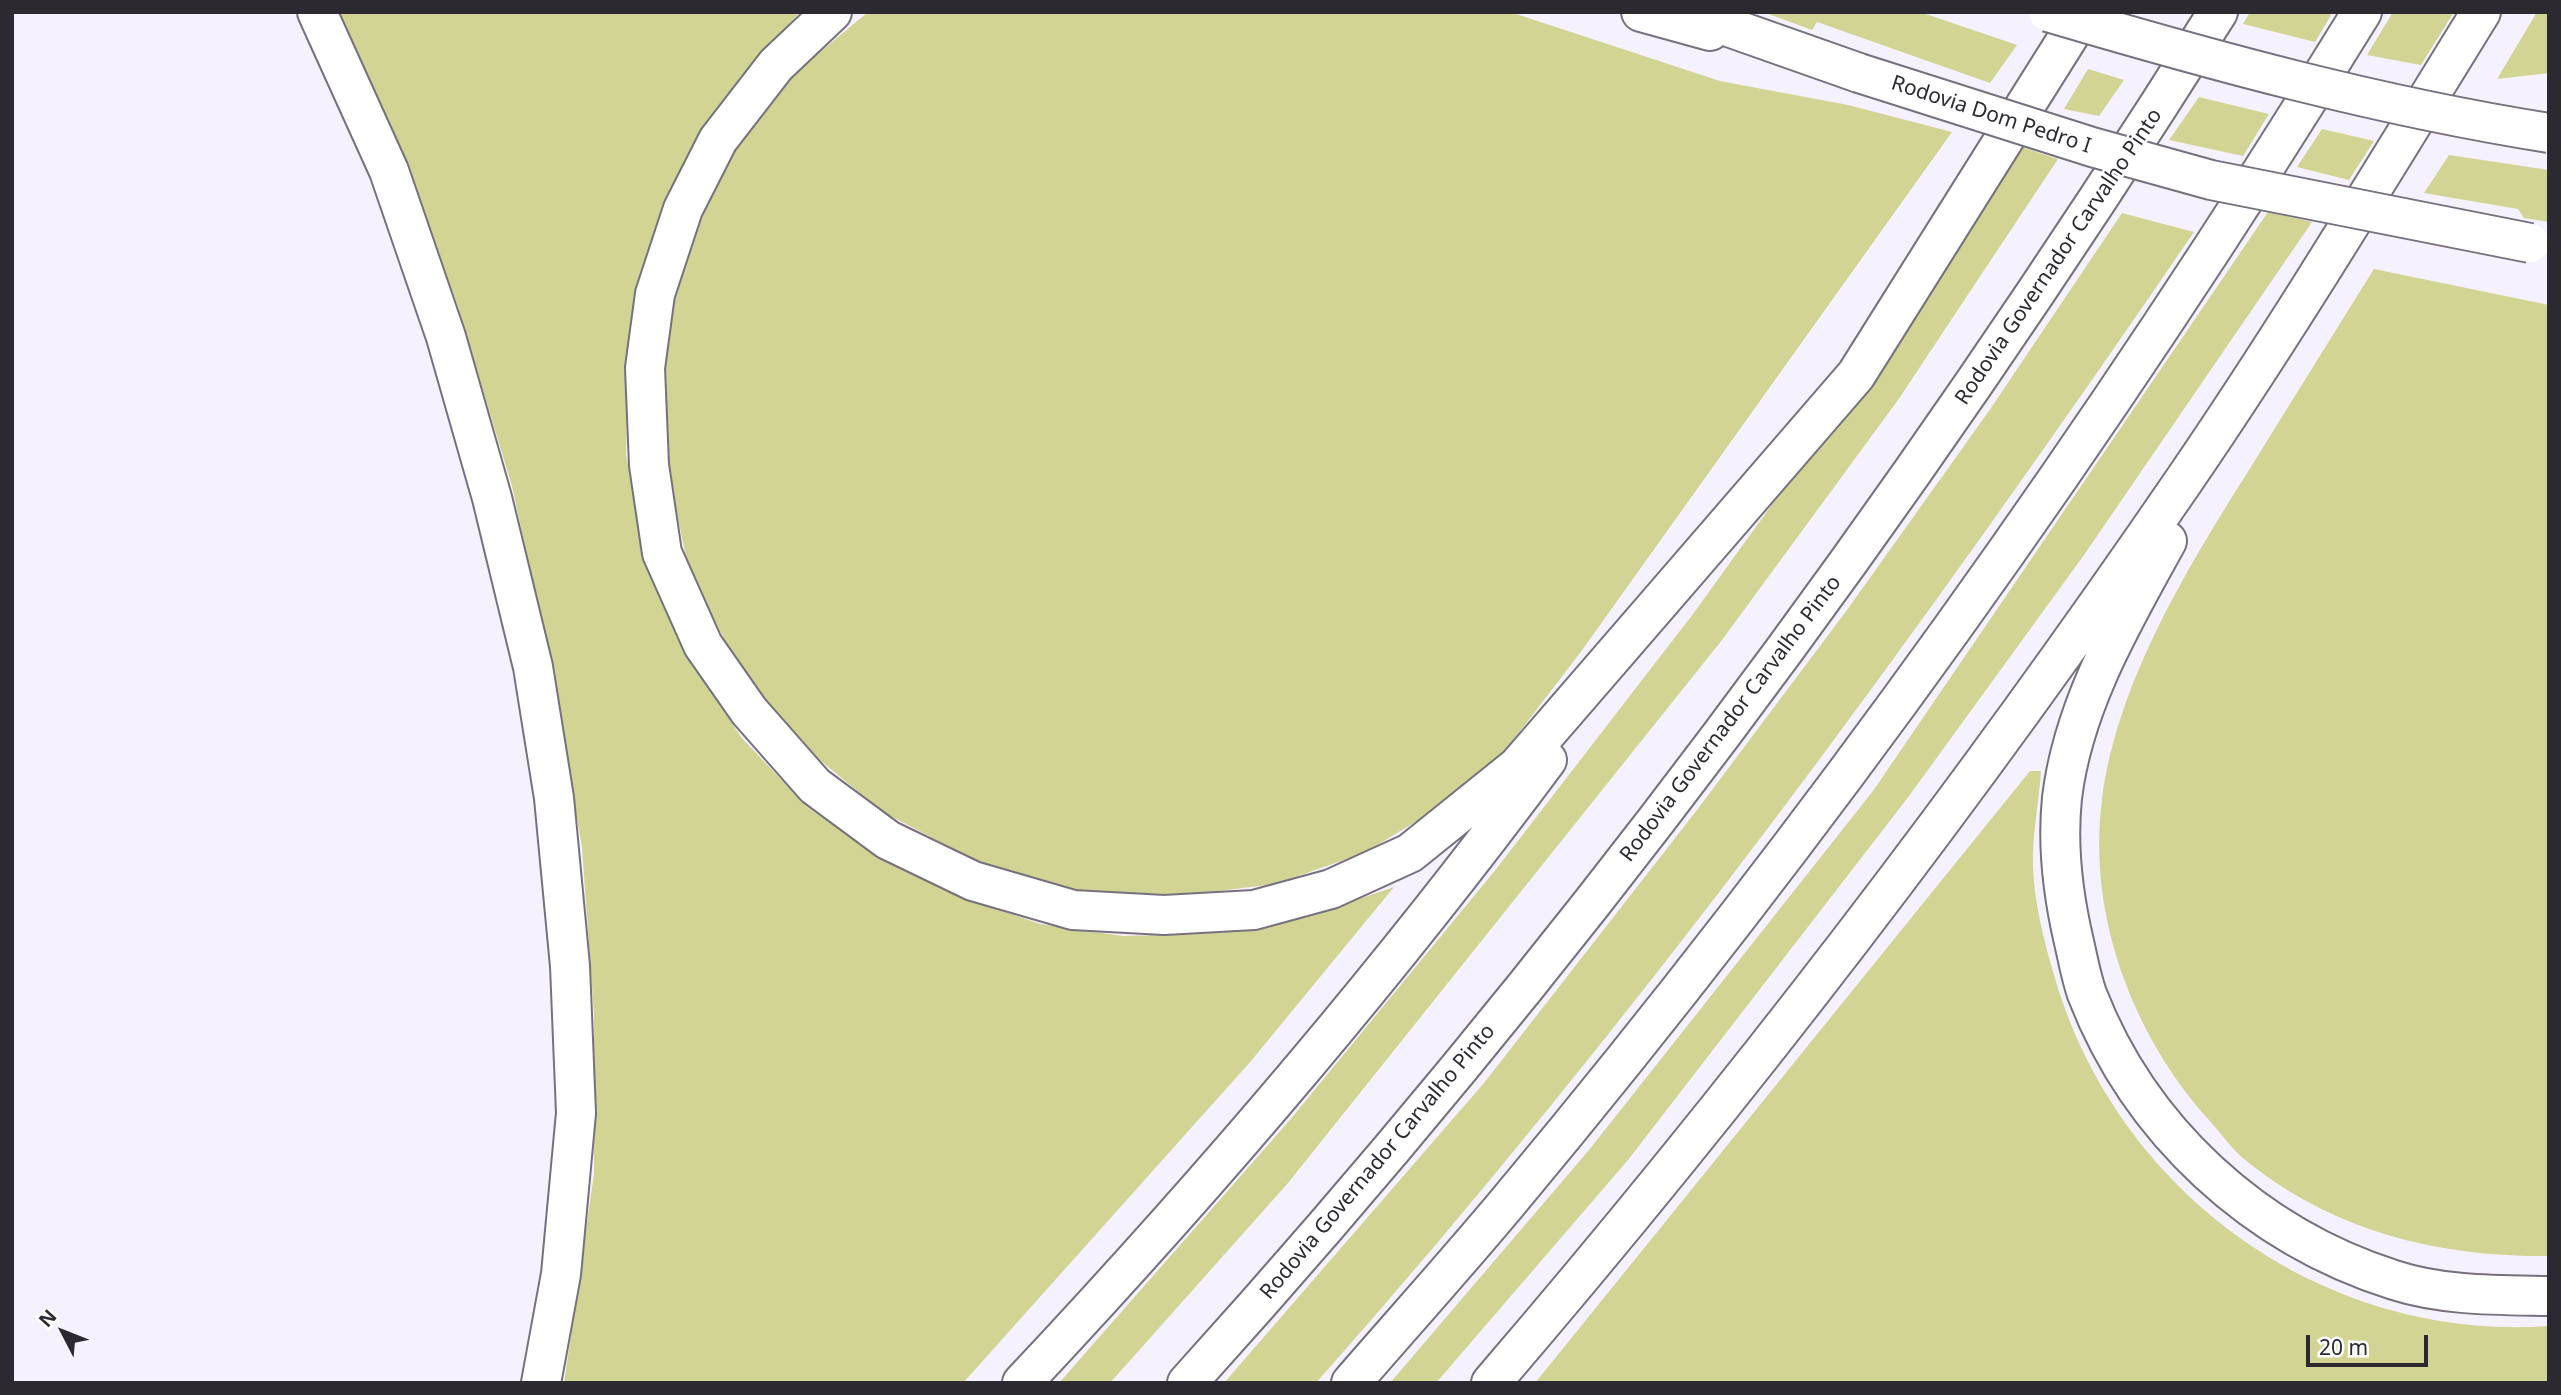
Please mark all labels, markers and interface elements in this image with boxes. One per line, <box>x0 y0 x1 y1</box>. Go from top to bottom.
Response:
street label: Rodovia Dom Pedro I <box>1888 71 2094 159</box>
street label: Rodovia Governador Carvalho Pinto <box>1950 104 2168 410</box>
street label: Rodovia Governador Carvalho Pinto <box>1615 571 1847 867</box>
street label: Rodovia Governador Carvalho Pinto <box>1255 1019 1501 1305</box>
north arrow <box>28 1297 98 1367</box>
text: N <box>33 1304 62 1332</box>
scale bar <box>2309 1322 2432 1366</box>
text: 20 m <box>2319 1333 2368 1361</box>

